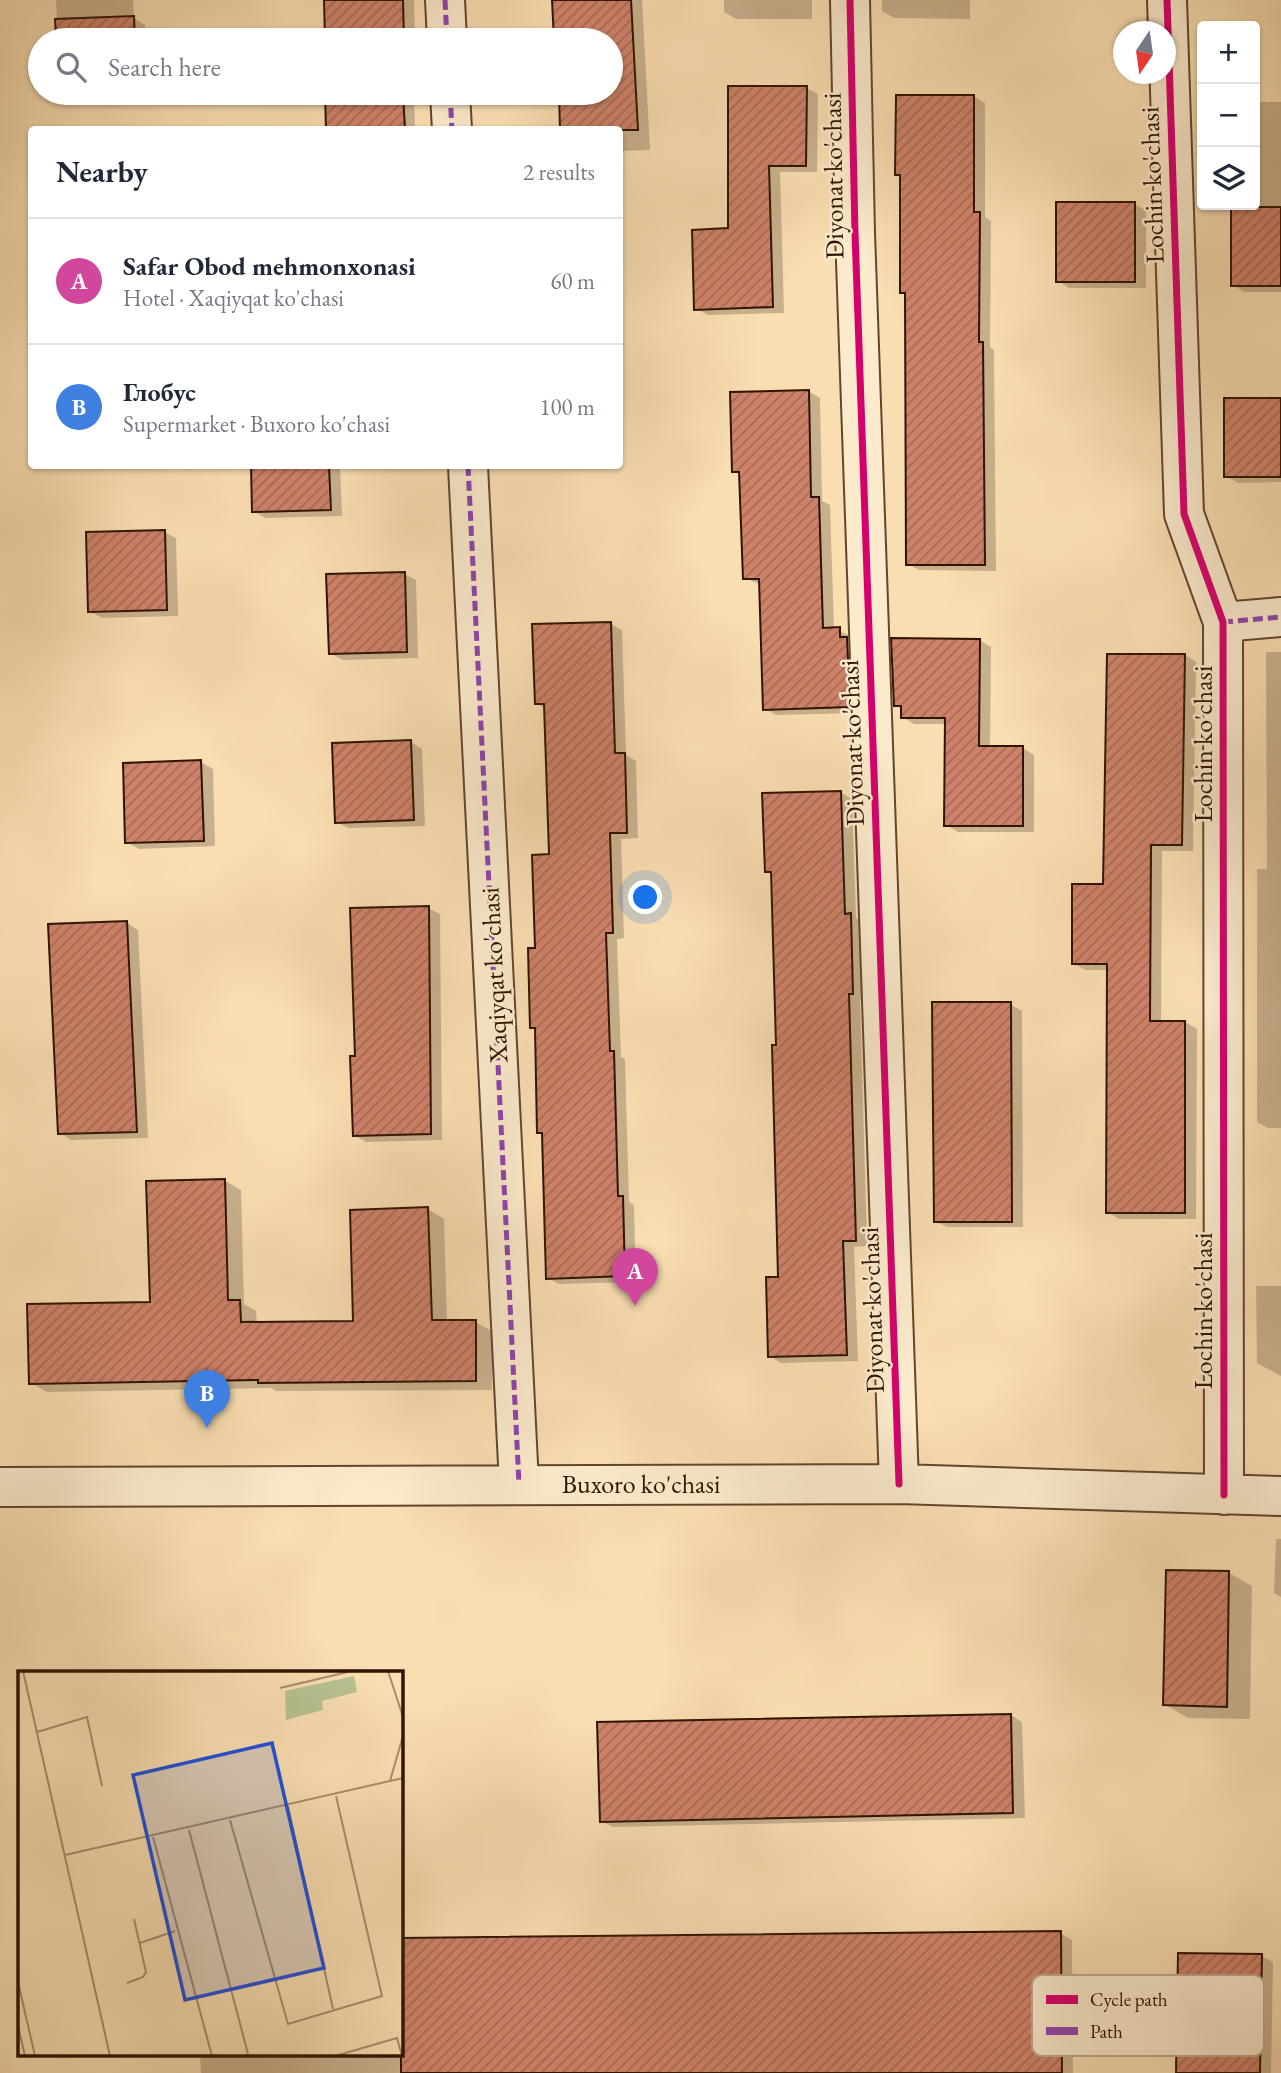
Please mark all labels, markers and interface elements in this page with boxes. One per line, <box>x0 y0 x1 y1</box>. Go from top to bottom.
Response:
north arrow <box>1113 21 1176 84</box>
map controls <box>1197 21 1260 210</box>
button: + <box>1197 21 1260 84</box>
search box <box>28 28 623 105</box>
icon: search <box>52 48 90 86</box>
text: Search here <box>108 50 221 84</box>
button: − <box>1197 84 1260 147</box>
street label: Diyonat ko'chasi <box>815 92 851 260</box>
street label: Lochin ko'chasi <box>1132 106 1172 264</box>
button: layers <box>1197 147 1260 210</box>
text: Nearby <box>56 152 148 191</box>
text: 2 results <box>523 157 595 187</box>
text: Safar Obod mehmonxonasi <box>123 249 416 283</box>
text: A <box>71 266 87 296</box>
text: 60 m <box>550 266 595 296</box>
text: Hotel · Xaqiyqat ko'chasi <box>123 283 344 313</box>
text: Глобус <box>123 375 196 409</box>
text: B <box>72 392 86 422</box>
text: 100 m <box>539 392 595 422</box>
text: Supermarket · Buxoro ko'chasi <box>123 409 390 439</box>
street label: Diyonat ko'chasi <box>832 659 872 827</box>
street label: Lochin ko'chasi <box>1186 666 1220 822</box>
your location <box>628 880 662 914</box>
street label: Xaqiyqat ko'chasi <box>472 886 516 1065</box>
street label: Diyonat ko'chasi <box>852 1226 892 1394</box>
street label: Lochin ko'chasi <box>1186 1233 1220 1389</box>
pin: A <box>612 1248 658 1306</box>
pin: B <box>184 1370 230 1428</box>
street label: Buxoro ko'chasi <box>562 1467 720 1501</box>
inset map <box>18 1671 402 2056</box>
legend <box>1032 1975 1264 2056</box>
text: Cycle path <box>1090 1987 1168 2012</box>
text: Path <box>1090 2019 1123 2044</box>

